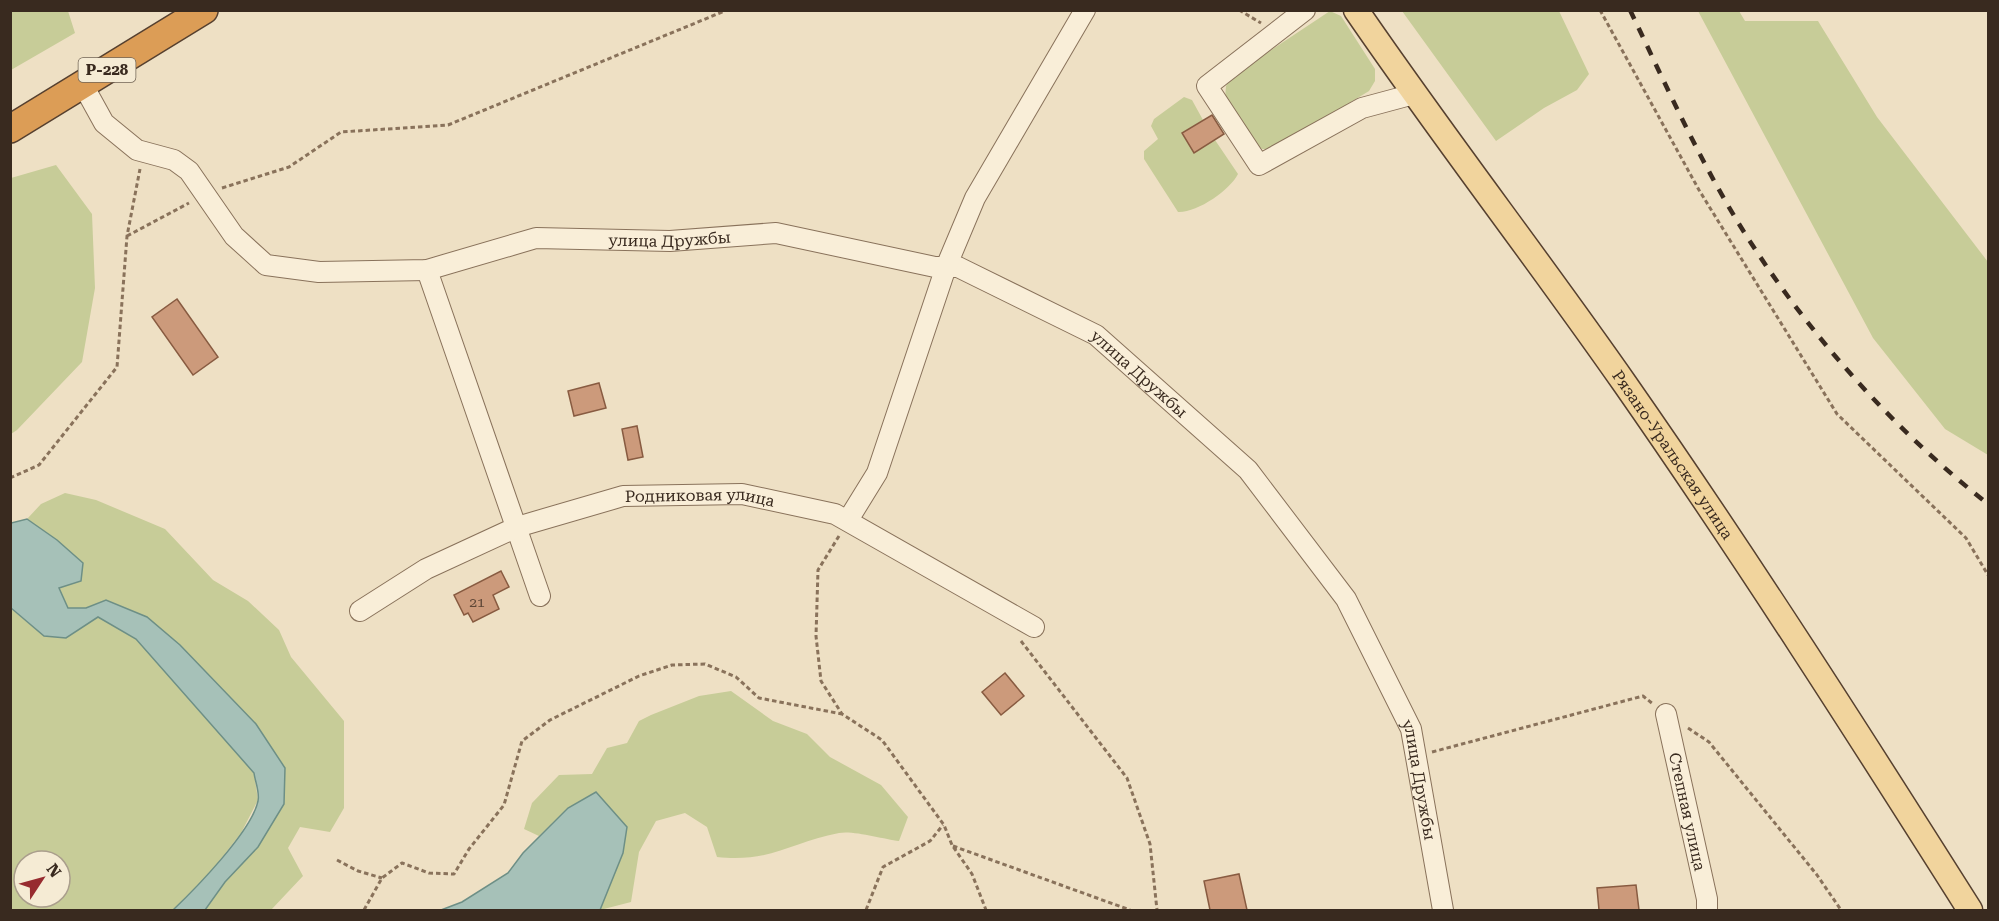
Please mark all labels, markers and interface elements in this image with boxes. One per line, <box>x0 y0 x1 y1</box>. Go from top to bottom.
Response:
road number: Р-228 <box>78 58 136 82</box>
street label: улица Дружбы <box>608 227 731 251</box>
street label: улица Дружбы <box>1087 326 1191 421</box>
street label: Рязано-Уральская улица <box>1609 366 1738 543</box>
street label: Родниковая улица <box>625 484 777 510</box>
house number: 21 <box>469 594 485 610</box>
street label: улица Дружбы <box>1398 716 1440 841</box>
street label: Степная улица <box>1665 751 1710 873</box>
north arrow <box>12 849 72 909</box>
text: N <box>42 860 65 881</box>

